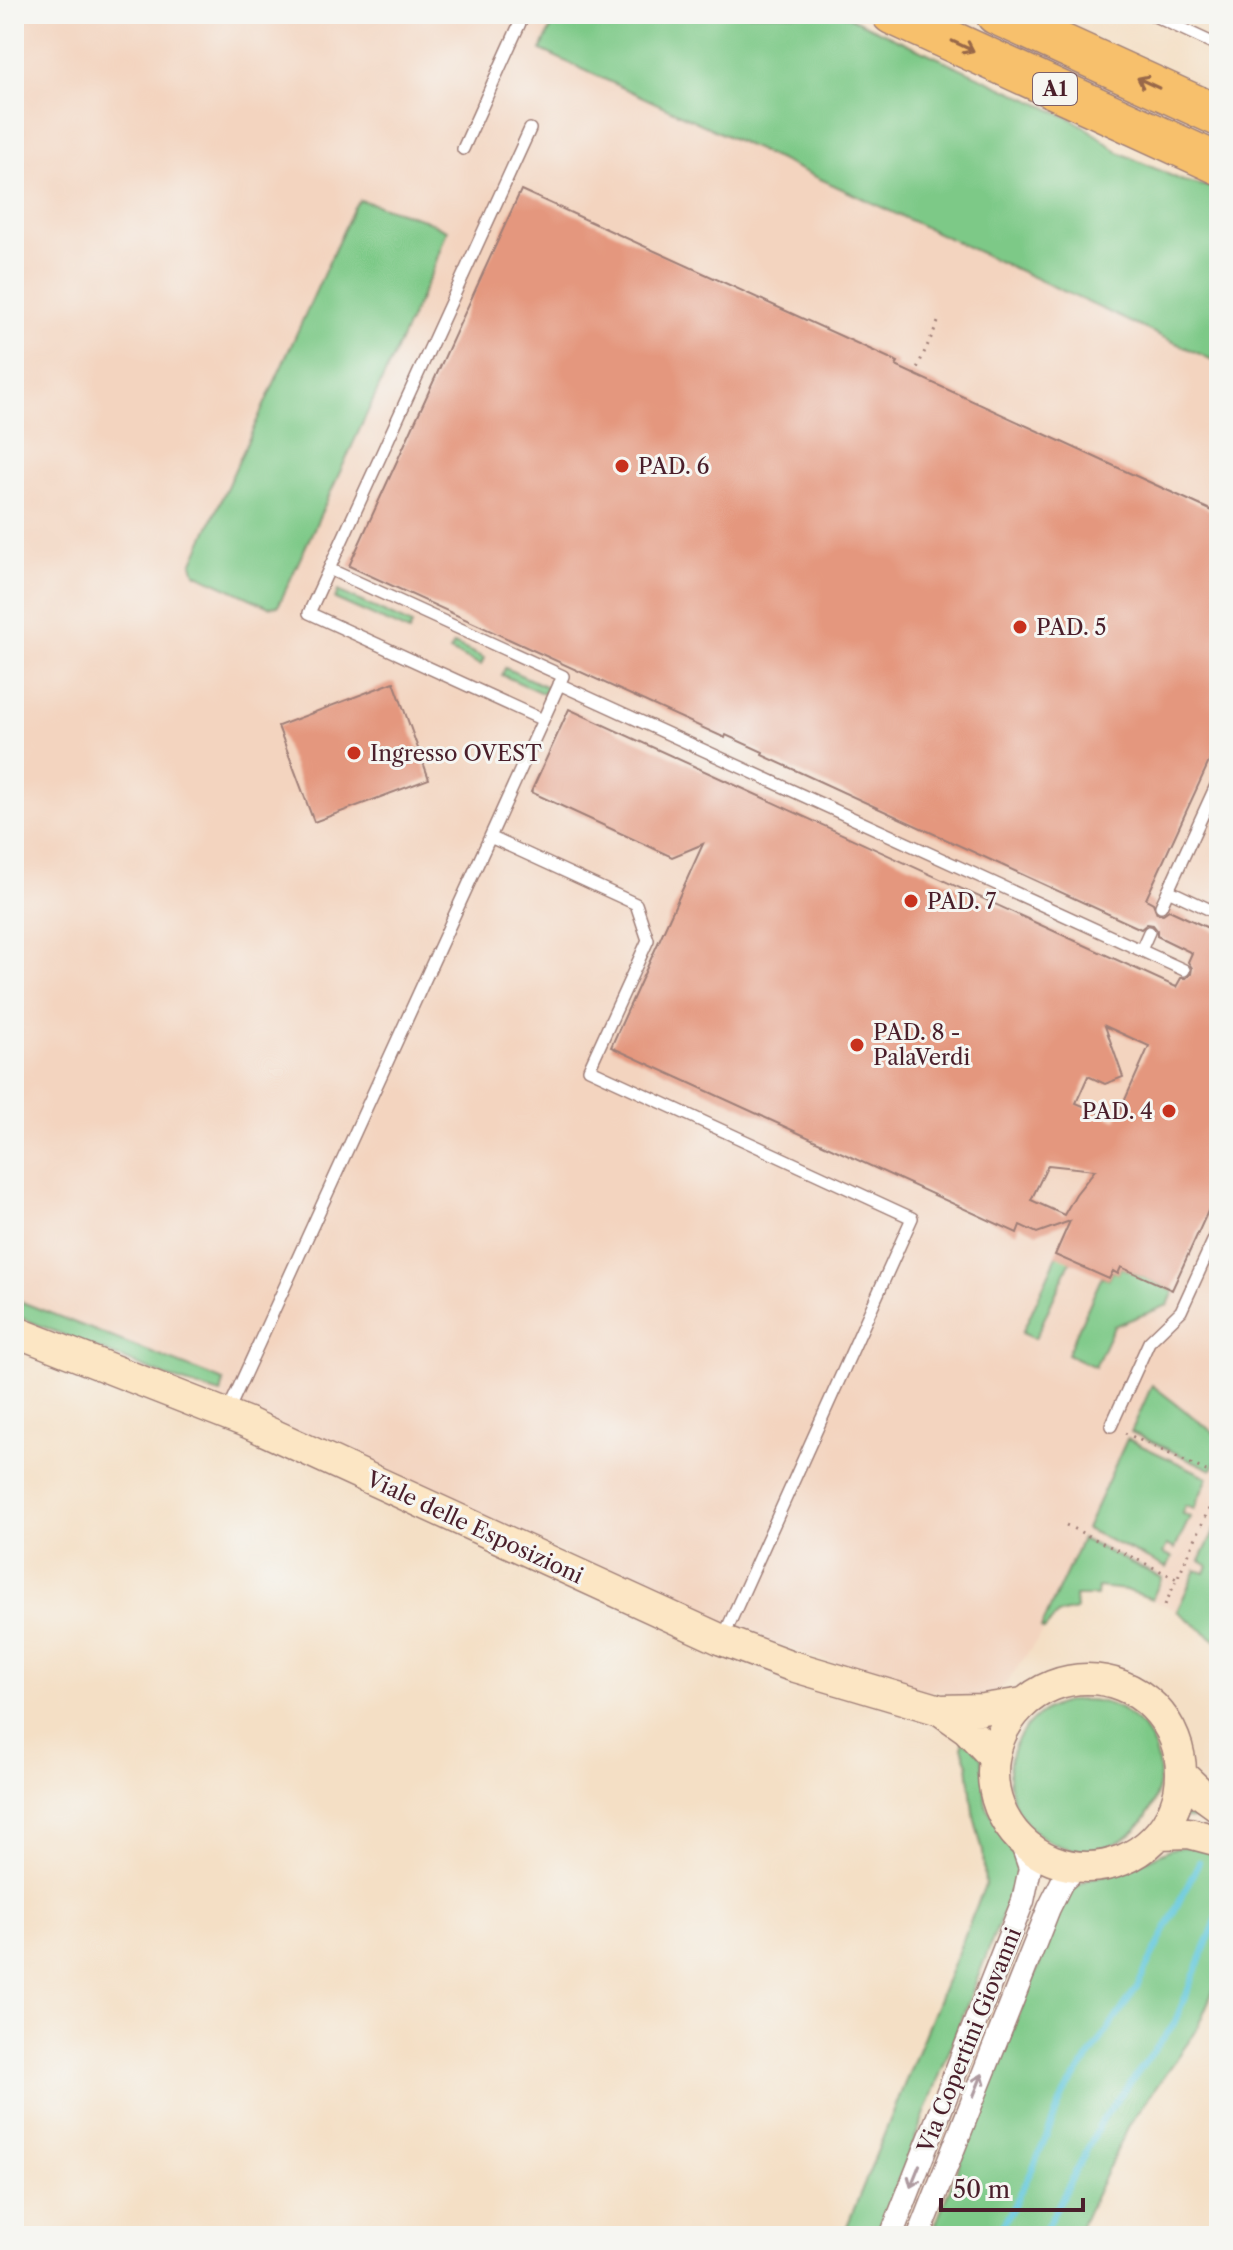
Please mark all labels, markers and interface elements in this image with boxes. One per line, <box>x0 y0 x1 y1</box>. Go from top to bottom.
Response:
one-way arrow <box>950 40 974 55</box>
road number: A1 <box>1033 73 1077 105</box>
one-way arrow <box>1136 75 1161 90</box>
place label: PAD. 6 <box>638 453 710 480</box>
marker: PAD. 6 <box>613 457 631 475</box>
place label: PAD. 5 <box>1036 614 1107 641</box>
marker: PAD. 5 <box>1011 618 1029 636</box>
place label: Ingresso OVEST <box>370 740 542 767</box>
marker: Ingresso OVEST <box>345 744 363 762</box>
place label: PAD. 7 <box>927 888 997 915</box>
marker: PAD. 7 <box>902 892 920 910</box>
place label: PAD. 8 - PalaVerdi <box>873 1019 970 1071</box>
marker: PAD. 8 - PalaVerdi <box>848 1036 866 1054</box>
place label: PAD. 4 <box>1082 1098 1153 1125</box>
marker: PAD. 4 <box>1160 1102 1178 1120</box>
street label: Viale delle Esposizioni <box>361 1465 588 1590</box>
street label: Via Copertini Giovanni <box>912 1923 1027 2158</box>
one-way arrow <box>972 2073 987 2098</box>
scale bar <box>941 2162 1083 2212</box>
one-way arrow <box>906 2164 921 2188</box>
text: 50 m <box>953 2175 1010 2204</box>

